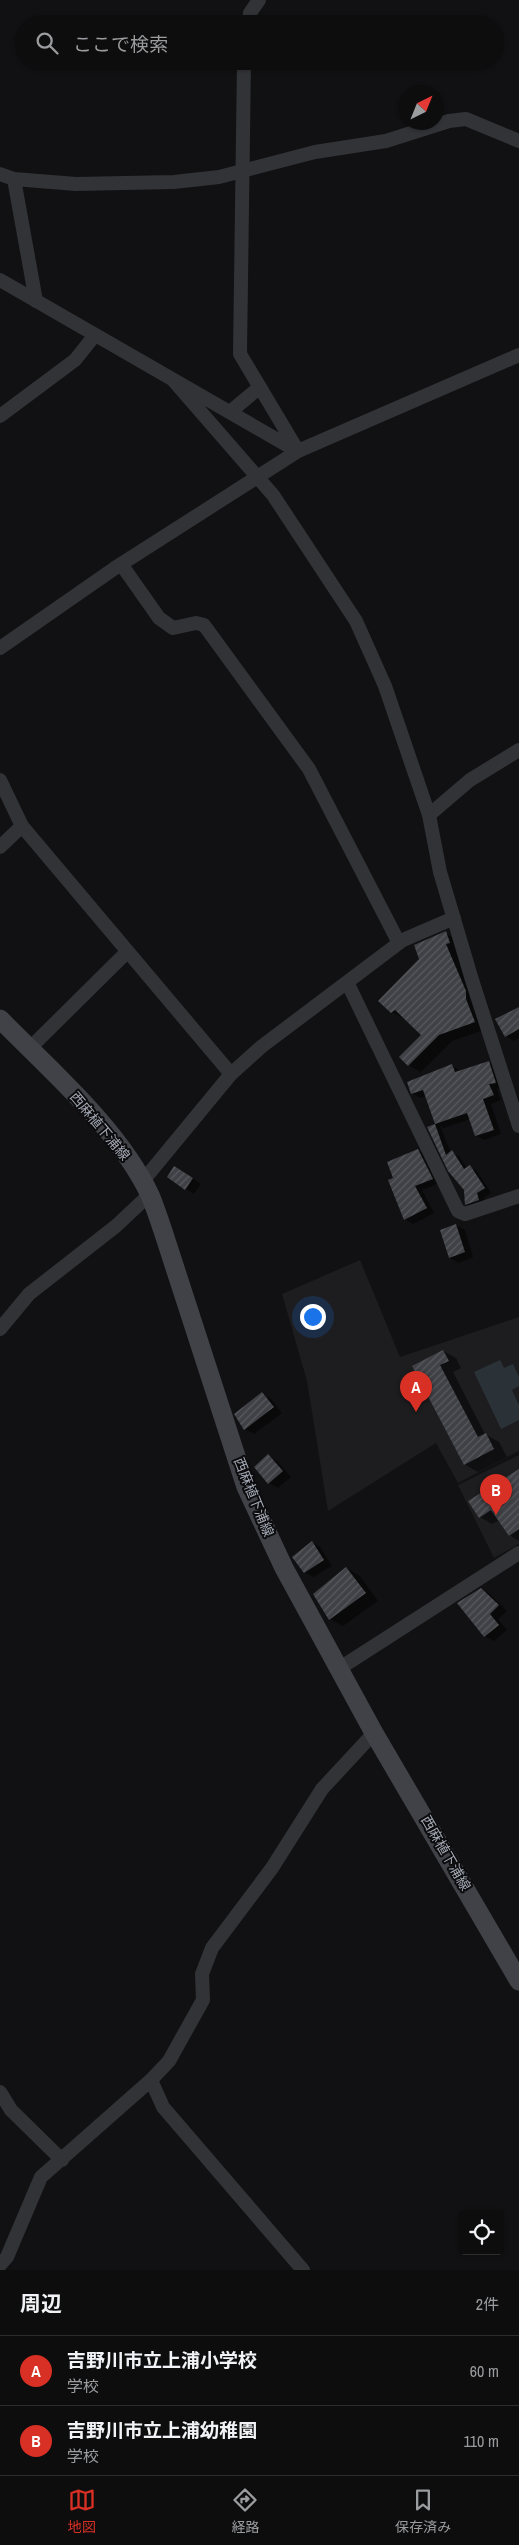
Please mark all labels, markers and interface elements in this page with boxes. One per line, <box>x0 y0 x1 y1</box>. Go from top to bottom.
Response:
search box <box>15 15 504 70</box>
icon: search <box>33 29 61 57</box>
text: ここで検索 <box>73 31 168 57</box>
north arrow <box>399 85 444 130</box>
street label: 西麻植下浦線 <box>66 1088 134 1164</box>
your location <box>300 1304 326 1330</box>
pin: A <box>400 1371 432 1412</box>
street label: 西麻植下浦線 <box>230 1455 278 1539</box>
pin: B <box>480 1474 512 1515</box>
street label: 西麻植下浦線 <box>417 1812 475 1894</box>
map controls <box>459 2210 504 2255</box>
button: locate <box>459 2210 504 2255</box>
text: 周辺 <box>20 2289 62 2318</box>
text: 2件 <box>476 2293 499 2315</box>
text: 吉野川市立上浦小学校 <box>67 2347 257 2373</box>
text: A <box>31 2360 41 2382</box>
text: 60 m <box>470 2360 499 2382</box>
text: 学校 <box>67 2375 99 2397</box>
text: 吉野川市立上浦幼稚園 <box>67 2417 257 2443</box>
text: B <box>31 2430 41 2452</box>
text: 110 m <box>463 2430 499 2452</box>
text: 学校 <box>67 2445 99 2467</box>
tab: 地図 <box>68 2486 96 2536</box>
tab: 経路 <box>231 2486 259 2536</box>
tab: 保存済み <box>395 2486 451 2536</box>

